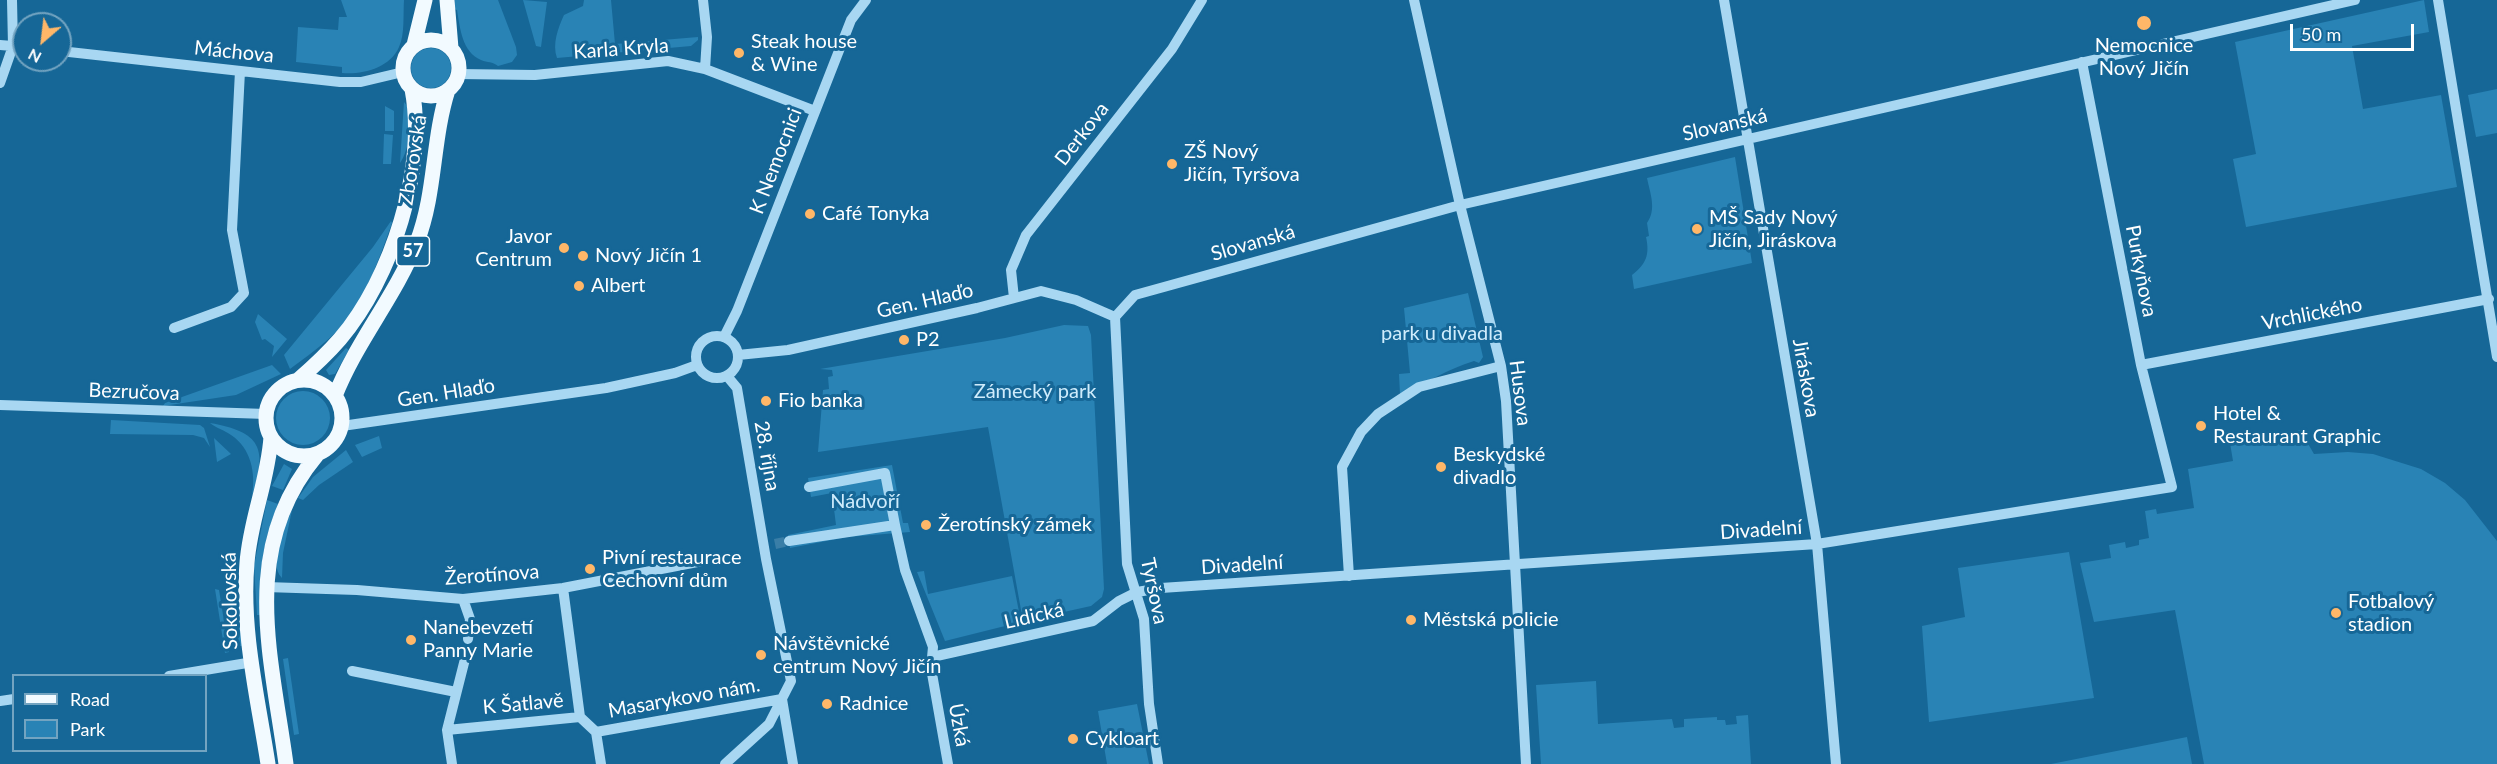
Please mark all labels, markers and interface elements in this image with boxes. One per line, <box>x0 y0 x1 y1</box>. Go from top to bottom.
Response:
north arrow <box>12 12 72 72</box>
scale bar <box>2293 12 2418 50</box>
marker: Nemocnice Nový Jičín <box>2135 14 2153 32</box>
text: 50 m <box>2301 23 2341 45</box>
place label: Steak house & Wine <box>751 30 857 77</box>
street label: Karla Kryla <box>572 34 670 64</box>
place label: Nemocnice Nový Jičín <box>2095 34 2193 81</box>
street label: Máchova <box>193 36 275 68</box>
text: N <box>24 45 44 68</box>
marker: Steak house & Wine <box>732 46 746 60</box>
street label: Derkova <box>1050 98 1114 170</box>
street label: Slovanská <box>1680 104 1770 146</box>
street label: K Nemocnici <box>745 105 807 217</box>
street label: Zborovská <box>394 113 432 207</box>
place label: ZŠ Nový Jičín, Tyršova <box>1184 140 1300 187</box>
marker: ZŠ Nový Jičín, Tyršova <box>1165 157 1179 171</box>
place label: Café Tonyka <box>822 202 930 226</box>
place label: MŠ Sady Nový Jičín, Jiráskova <box>1709 206 1837 253</box>
marker: Café Tonyka <box>803 207 817 221</box>
street label: Slovanská <box>1208 220 1298 266</box>
marker: MŠ Sady Nový Jičín, Jiráskova <box>1690 222 1704 236</box>
street label: Purkyňova <box>2120 223 2162 319</box>
place label: Javor Centrum <box>475 225 552 272</box>
road number: 57 <box>396 236 430 266</box>
marker: Javor Centrum <box>557 241 571 255</box>
place label: Nový Jičín 1 <box>595 244 702 268</box>
marker: Nový Jičín 1 <box>576 249 590 263</box>
place label: Albert <box>591 274 645 298</box>
street label: Gen. Hlaďo <box>874 278 976 324</box>
marker: Albert <box>572 279 586 293</box>
street label: Vrchlického <box>2260 293 2364 335</box>
park label: park u divadla <box>1381 322 1503 346</box>
place label: P2 <box>916 328 940 352</box>
marker: P2 <box>897 333 911 347</box>
street label: Jiráskova <box>1787 337 1825 419</box>
street label: Husova <box>1504 359 1536 427</box>
street label: Gen. Hlaďo <box>396 373 496 413</box>
street label: Bezručova <box>88 378 180 406</box>
park label: Zámecký park <box>974 380 1096 404</box>
place label: Fio banka <box>778 389 863 413</box>
marker: Fio banka <box>759 394 773 408</box>
place label: Hotel & Restaurant Graphic <box>2213 402 2381 449</box>
street label: 28. října <box>749 419 785 493</box>
marker: Hotel & Restaurant Graphic <box>2194 419 2208 433</box>
place label: Beskydské divadlo <box>1453 443 1545 490</box>
marker: Beskydské divadlo <box>1434 460 1448 474</box>
park label: Nádvoří <box>830 490 900 514</box>
place label: Žerotínský zámek <box>938 513 1092 537</box>
street label: Divadelní <box>1719 515 1803 545</box>
marker: Žerotínský zámek <box>919 518 933 532</box>
place label: Pivní restaurace Cechovní dům <box>602 546 741 593</box>
street label: Divadelní <box>1200 550 1284 580</box>
street label: Sokolovská <box>217 552 243 650</box>
street label: Tyršova <box>1135 556 1173 626</box>
street label: Žerotínova <box>444 560 540 590</box>
marker: Pivní restaurace Cechovní dům <box>583 562 597 576</box>
place label: Fotbalový stadion <box>2348 590 2434 637</box>
street label: Lidická <box>1002 597 1066 635</box>
marker: Fotbalový stadion <box>2329 606 2343 620</box>
place label: Městská policie <box>1423 608 1559 632</box>
marker: Městská policie <box>1404 613 1418 627</box>
place label: Nanebevzetí Panny Marie <box>423 616 533 663</box>
place label: Návštěvnické centrum Nový Jičín <box>773 632 941 679</box>
marker: Nanebevzetí Panny Marie <box>404 633 418 647</box>
marker: Návštěvnické centrum Nový Jičín <box>754 648 768 662</box>
street label: Masarykovo nám. <box>606 673 762 723</box>
legend <box>12 674 207 752</box>
text: Road <box>70 688 110 710</box>
street label: K Šatlavě <box>482 689 564 719</box>
place label: Radnice <box>839 692 908 716</box>
marker: Radnice <box>820 697 834 711</box>
street label: Úzká <box>943 702 975 748</box>
text: Park <box>70 718 105 740</box>
place label: Cykloart <box>1085 727 1159 751</box>
marker: Cykloart <box>1066 732 1080 746</box>

